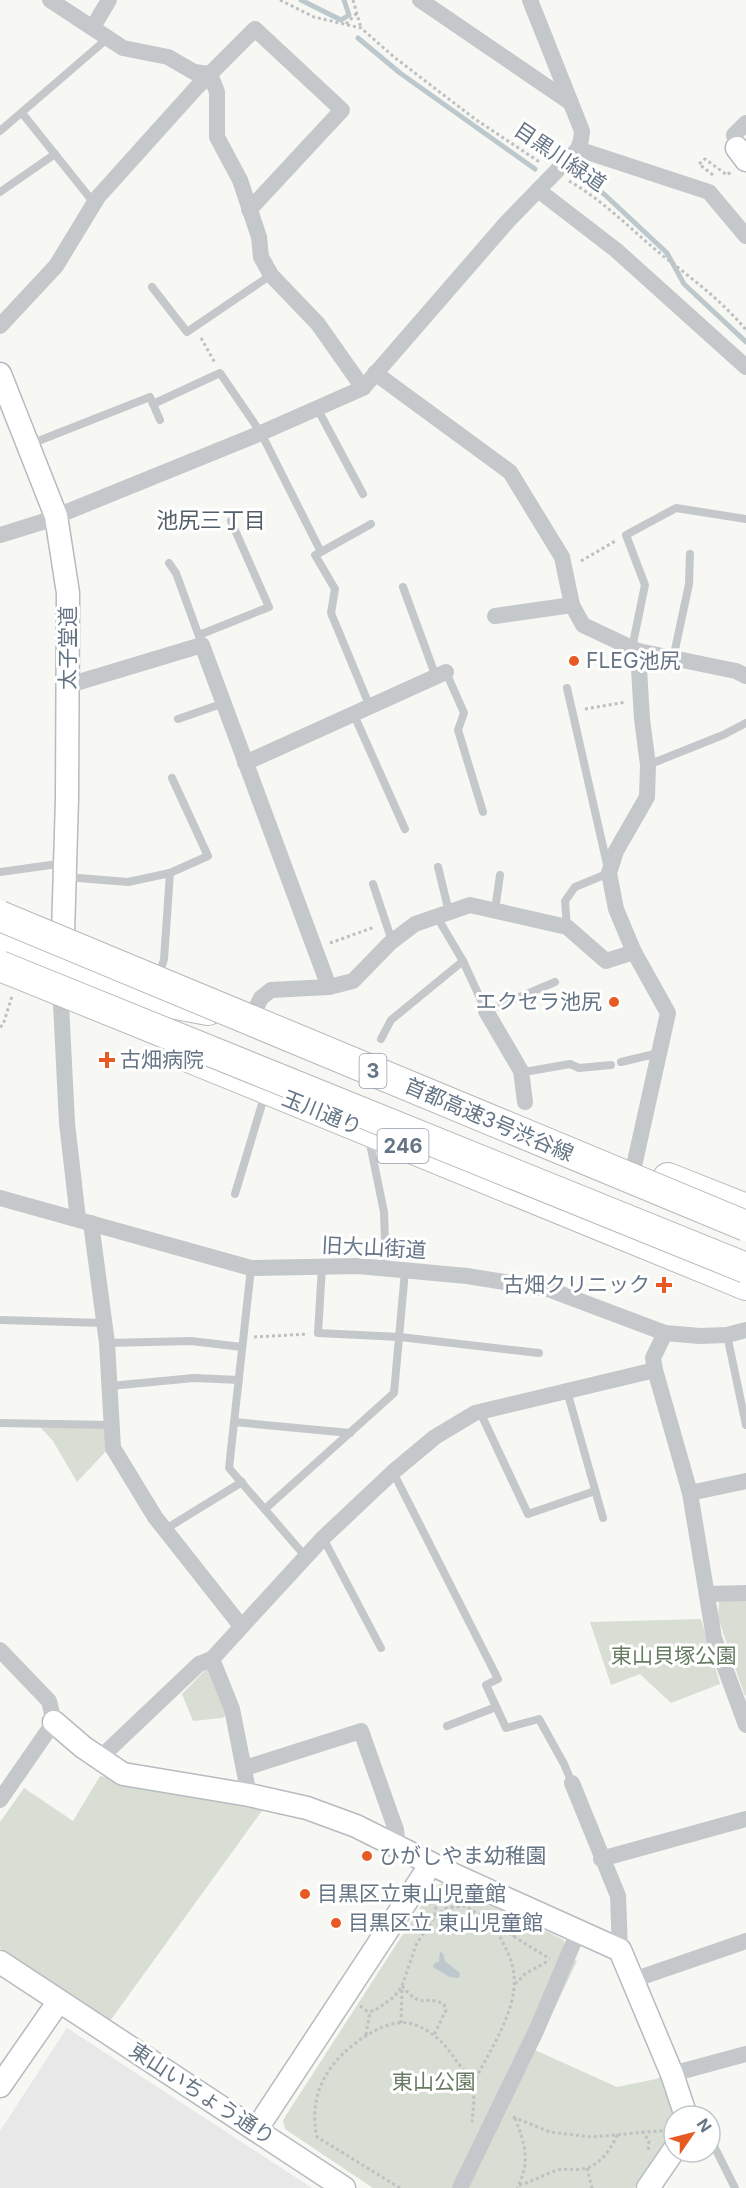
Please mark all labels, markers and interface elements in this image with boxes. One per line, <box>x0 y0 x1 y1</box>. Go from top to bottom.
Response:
street label: 目黒川緑道 <box>510 117 611 196</box>
district label: 池尻三丁目 <box>156 507 266 533</box>
street label: 太子堂道 <box>55 606 80 690</box>
place label: FLEG池尻 <box>586 648 681 673</box>
marker: FLEG池尻 <box>567 654 581 668</box>
place label: エクセラ池尻 <box>476 989 602 1014</box>
marker: エクセラ池尻 <box>607 995 621 1009</box>
place label: 古畑病院 <box>120 1047 204 1072</box>
marker: 古畑病院 <box>98 1051 116 1069</box>
road number: 3 <box>360 1054 386 1088</box>
street label: 首都高速3号渋谷線 <box>401 1073 577 1166</box>
street label: 玉川通り <box>279 1085 366 1140</box>
road number: 246 <box>378 1129 428 1163</box>
street label: 旧大山街道 <box>321 1232 427 1263</box>
place label: 古畑クリニック <box>503 1272 650 1297</box>
marker: 古畑クリニック <box>655 1276 673 1294</box>
park label: 東山貝塚公園 <box>611 1643 737 1668</box>
place label: ひがしやま幼稚園 <box>379 1843 547 1868</box>
marker: ひがしやま幼稚園 <box>360 1849 374 1863</box>
place label: 目黒区立東山児童館 <box>317 1881 506 1906</box>
marker: 目黒区立東山児童館 <box>298 1887 312 1901</box>
place label: 目黒区立 東山児童館 <box>348 1910 543 1935</box>
marker: 目黒区立 東山児童館 <box>329 1916 343 1930</box>
street label: 東山いちょう通り <box>125 2037 280 2150</box>
park label: 東山公園 <box>392 2069 476 2094</box>
north arrow <box>662 2104 722 2164</box>
text: N <box>693 2115 716 2136</box>

